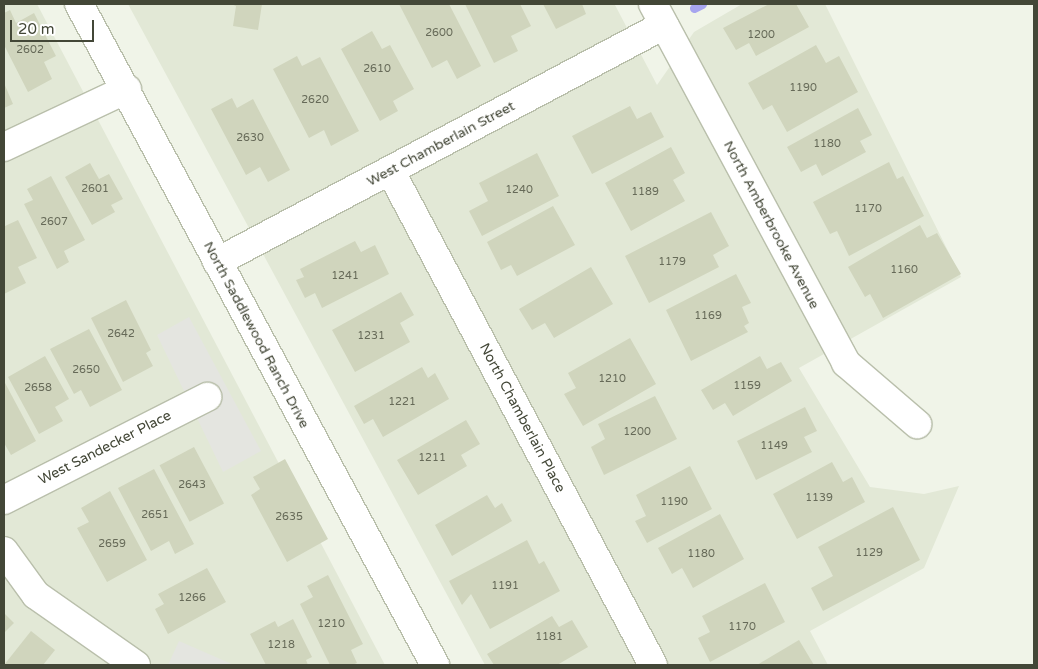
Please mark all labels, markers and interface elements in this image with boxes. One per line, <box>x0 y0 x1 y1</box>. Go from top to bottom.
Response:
scale bar <box>12 10 96 42</box>
text: 20 m <box>18 20 55 38</box>
house number: 2600 <box>425 26 453 40</box>
house number: 1200 <box>747 28 775 42</box>
house number: 2602 <box>16 43 44 57</box>
house number: 2610 <box>363 62 391 76</box>
house number: 1190 <box>789 81 817 95</box>
house number: 2620 <box>301 93 329 107</box>
street label: West Chamberlain Street <box>364 98 518 190</box>
house number: 2630 <box>236 131 264 145</box>
house number: 1180 <box>813 137 841 151</box>
street label: North Amberbrooke Avenue <box>719 138 823 312</box>
house number: 2601 <box>81 182 109 196</box>
house number: 1240 <box>505 183 533 197</box>
house number: 1189 <box>631 185 659 199</box>
house number: 1170 <box>854 202 882 216</box>
house number: 2607 <box>40 215 68 229</box>
street label: North Saddlewood Ranch Drive <box>200 239 312 431</box>
house number: 1179 <box>658 255 686 269</box>
house number: 1160 <box>890 263 918 277</box>
house number: 1241 <box>331 269 359 283</box>
house number: 1169 <box>694 309 722 323</box>
house number: 2642 <box>107 327 135 341</box>
house number: 1231 <box>357 329 385 343</box>
street label: North Chamberlain Place <box>475 341 569 495</box>
house number: 2650 <box>72 363 100 377</box>
house number: 1210 <box>598 372 626 386</box>
house number: 1159 <box>733 379 761 393</box>
house number: 2658 <box>24 381 52 395</box>
house number: 1221 <box>388 395 416 409</box>
street label: West Sandecker Place <box>36 407 174 489</box>
house number: 1200 <box>623 425 651 439</box>
house number: 1149 <box>760 439 788 453</box>
house number: 1211 <box>418 451 446 465</box>
house number: 2643 <box>178 478 206 492</box>
house number: 1139 <box>805 491 833 505</box>
house number: 1190 <box>660 495 688 509</box>
house number: 2651 <box>141 508 169 522</box>
house number: 2635 <box>275 510 303 524</box>
house number: 2659 <box>98 537 126 551</box>
house number: 1129 <box>855 546 883 560</box>
house number: 1180 <box>687 547 715 561</box>
house number: 1191 <box>491 579 519 593</box>
house number: 1266 <box>178 591 206 605</box>
house number: 1210 <box>317 617 345 631</box>
house number: 1170 <box>728 620 756 634</box>
house number: 1181 <box>535 630 563 644</box>
house number: 1218 <box>267 638 295 652</box>

